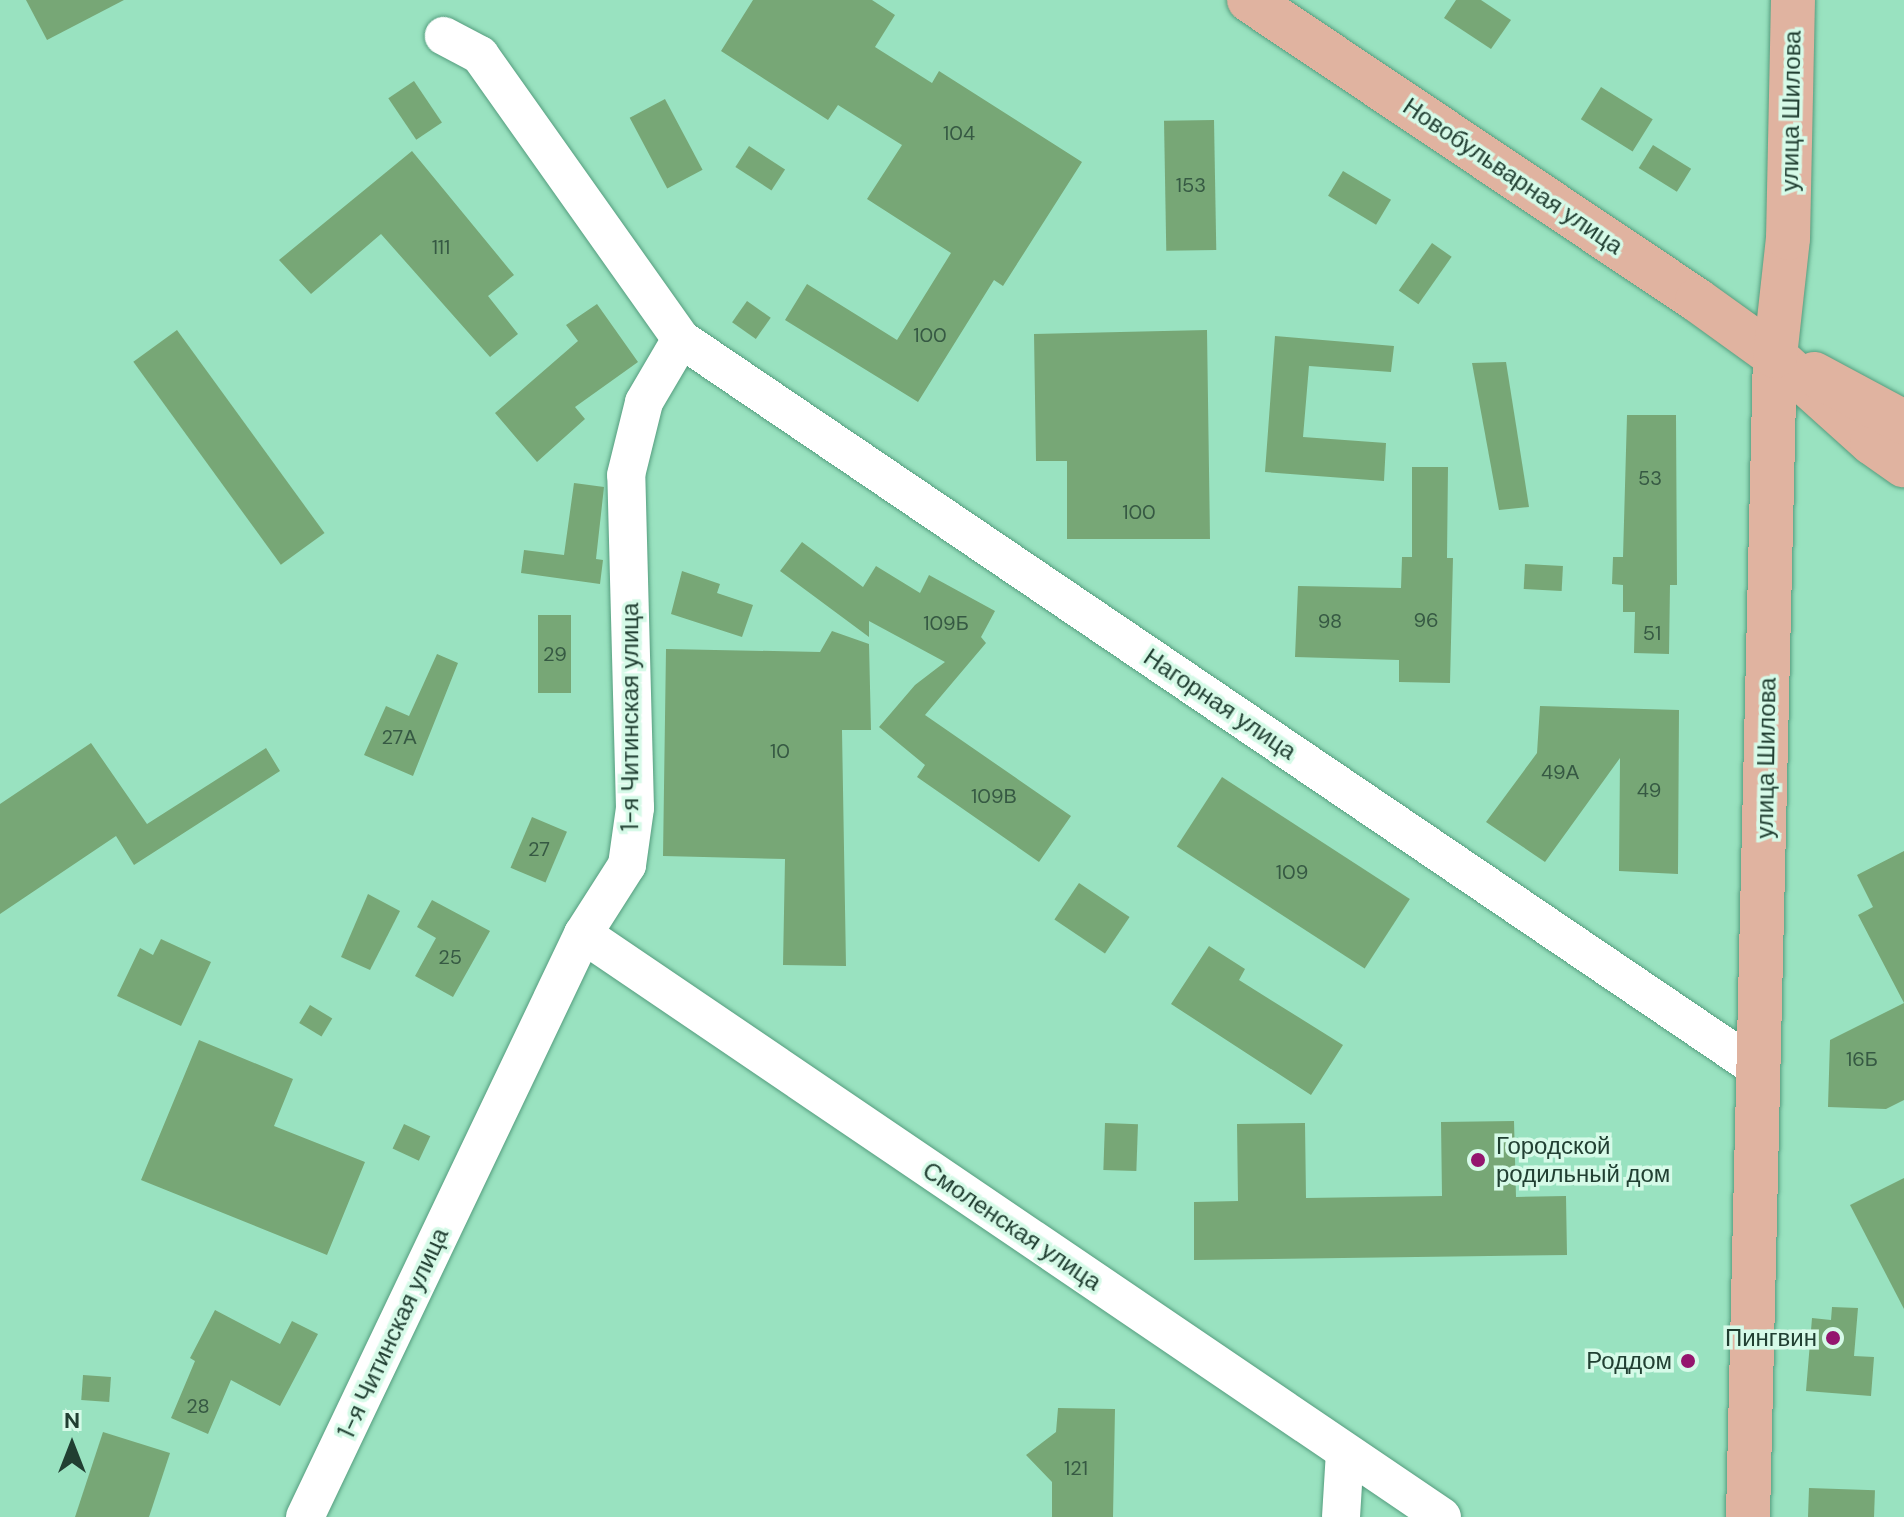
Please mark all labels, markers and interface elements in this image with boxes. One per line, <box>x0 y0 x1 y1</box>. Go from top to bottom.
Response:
street label: улица Шилова <box>1775 30 1807 192</box>
street label: Новобульварная улица <box>1398 92 1628 260</box>
house number: 104 <box>943 121 975 145</box>
house number: 153 <box>1176 173 1206 197</box>
house number: 111 <box>432 235 450 259</box>
house number: 100 <box>913 323 947 347</box>
house number: 53 <box>1638 466 1662 490</box>
house number: 100 <box>1122 500 1156 524</box>
street label: 1-я Читинская улица <box>616 603 644 831</box>
house number: 96 <box>1413 608 1439 632</box>
house number: 98 <box>1318 609 1342 633</box>
house number: 109Б <box>923 611 969 635</box>
house number: 51 <box>1643 621 1661 645</box>
house number: 29 <box>543 642 567 666</box>
street label: Нагорная улица <box>1138 642 1302 766</box>
street label: улица Шилова <box>1750 677 1782 839</box>
house number: 27А <box>381 725 417 749</box>
house number: 10 <box>770 739 790 763</box>
house number: 49А <box>1541 760 1579 784</box>
house number: 49 <box>1637 778 1661 802</box>
house number: 109В <box>971 784 1017 808</box>
house number: 27 <box>528 837 550 861</box>
house number: 109 <box>1276 860 1308 884</box>
house number: 25 <box>438 945 462 969</box>
house number: 16Б <box>1846 1047 1878 1071</box>
place label: Городской родильный дом <box>1496 1132 1670 1188</box>
marker: Городской родильный дом <box>1467 1149 1489 1171</box>
street label: Смоленская улица <box>917 1156 1107 1296</box>
street label: 1-я Читинская улица <box>332 1223 454 1443</box>
place label: Пингвин <box>1725 1324 1817 1352</box>
marker: Пингвин <box>1824 1329 1842 1347</box>
place label: Роддом <box>1586 1347 1672 1375</box>
marker: Роддом <box>1679 1352 1697 1370</box>
house number: 28 <box>186 1394 210 1418</box>
north arrow <box>32 1405 112 1485</box>
text: N <box>64 1406 80 1435</box>
house number: 121 <box>1064 1456 1088 1480</box>

